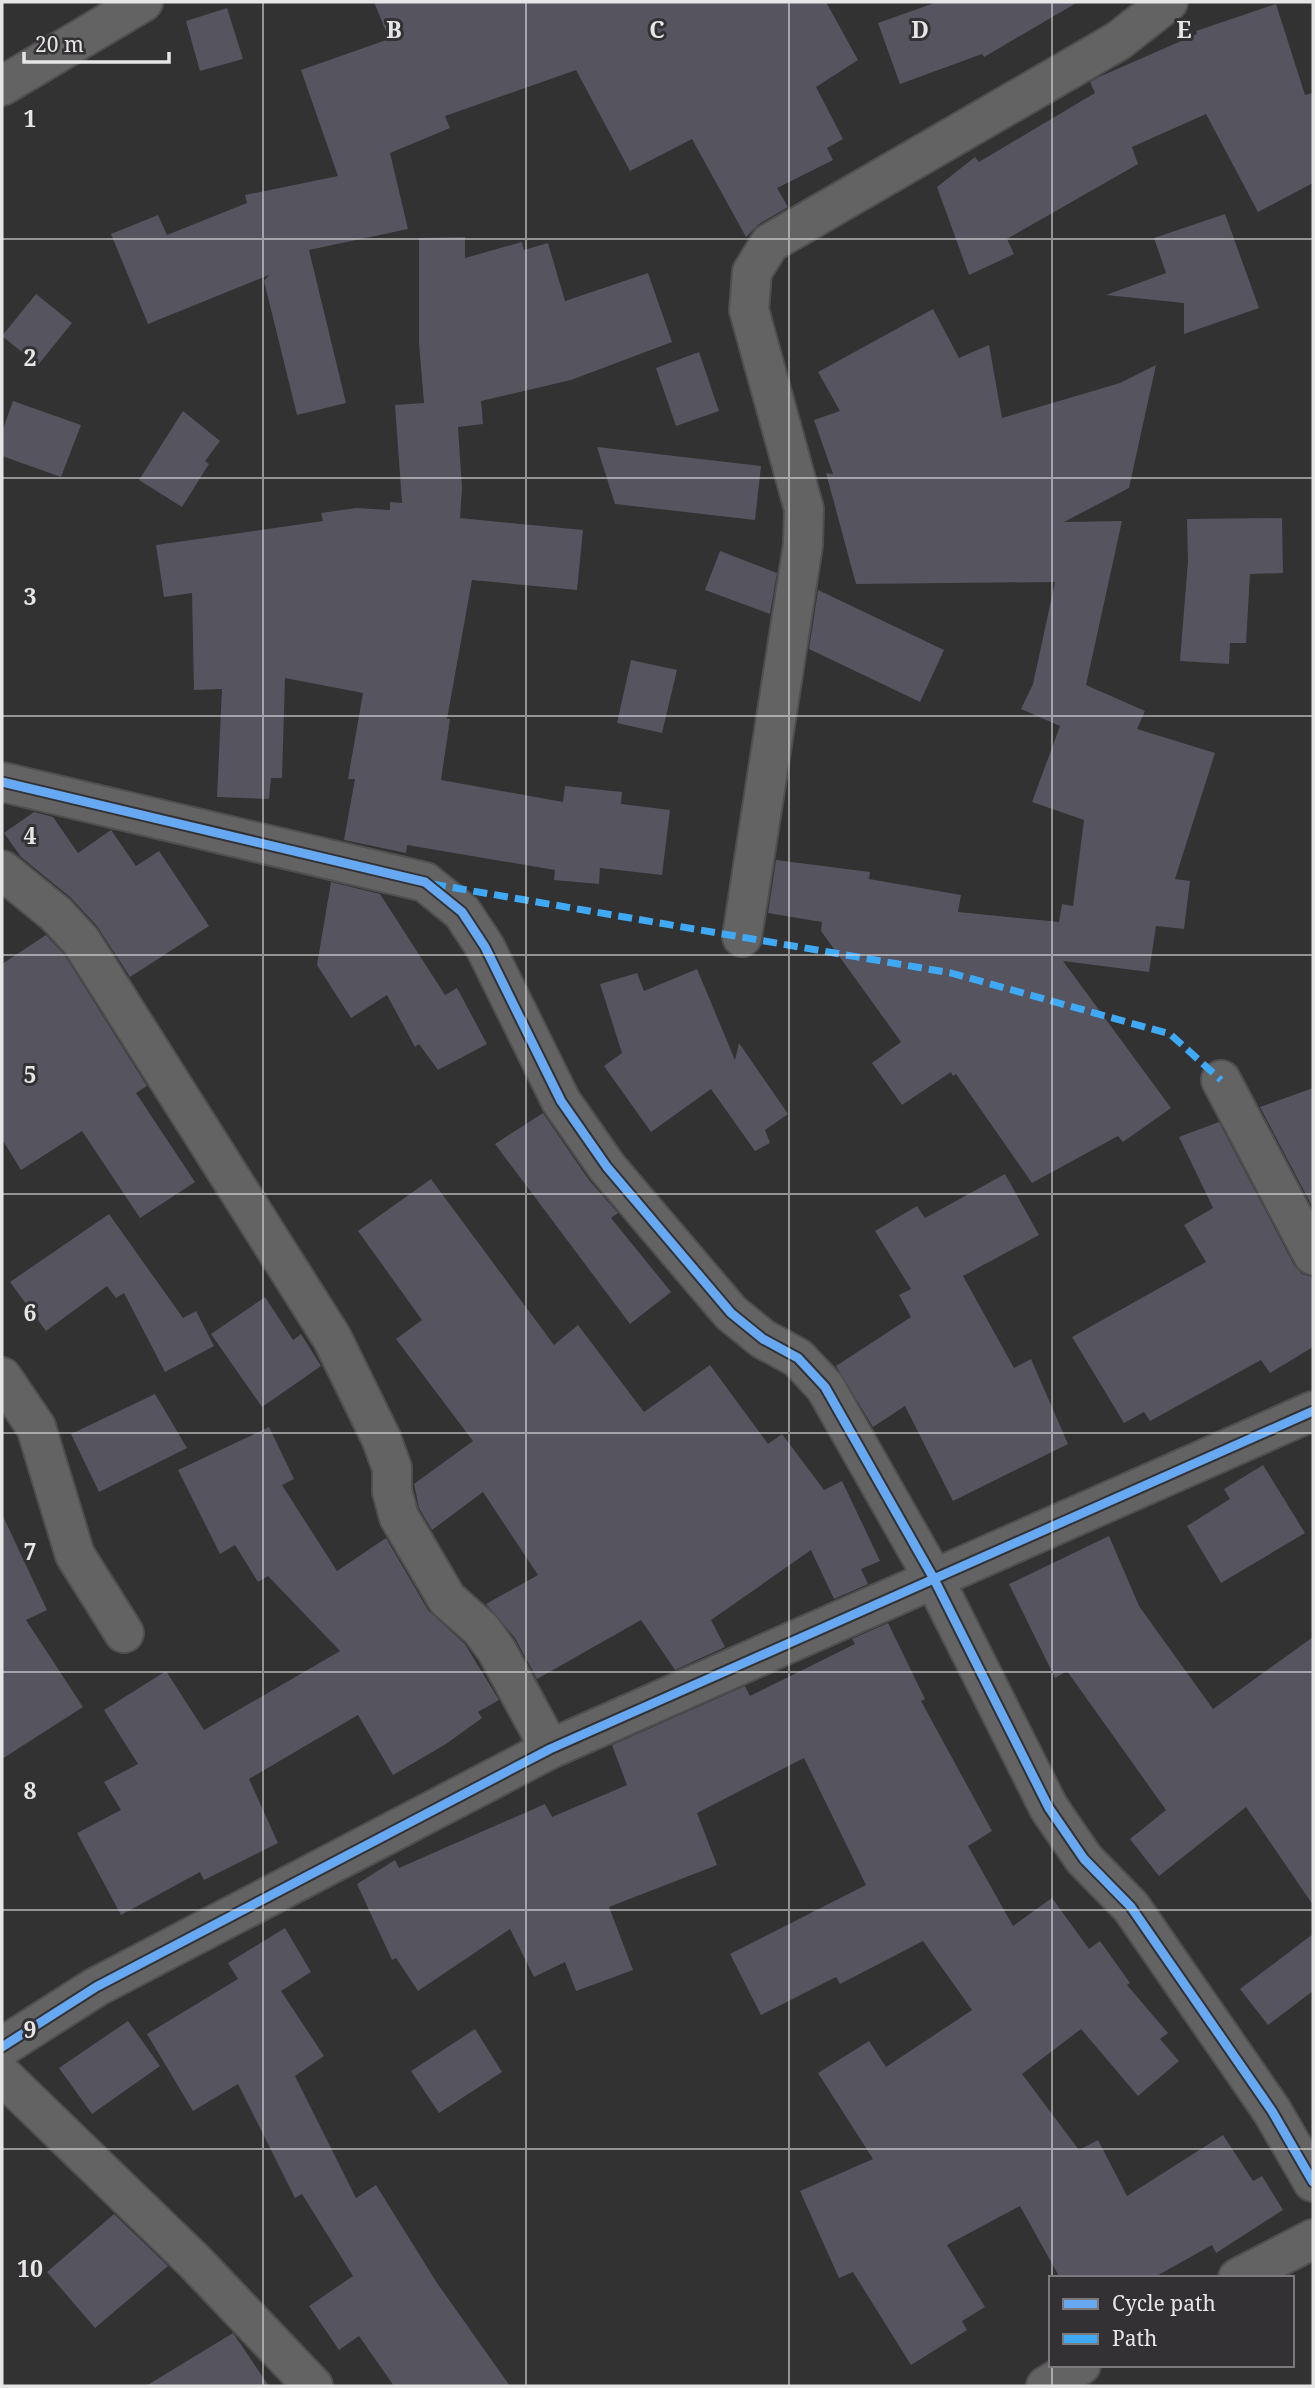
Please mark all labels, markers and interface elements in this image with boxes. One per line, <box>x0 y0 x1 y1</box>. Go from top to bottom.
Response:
text: B <box>386 13 402 45</box>
text: C <box>649 13 665 45</box>
text: D <box>911 13 929 45</box>
text: E <box>1176 13 1192 45</box>
scale bar <box>24 21 170 65</box>
text: 20 m <box>35 30 84 58</box>
text: 1 <box>24 102 37 134</box>
text: 2 <box>24 341 37 373</box>
text: 3 <box>24 580 37 612</box>
text: 4 <box>24 819 37 851</box>
text: 5 <box>24 1058 37 1090</box>
text: 6 <box>24 1296 37 1328</box>
text: 7 <box>24 1535 37 1567</box>
text: 8 <box>24 1774 37 1806</box>
text: 9 <box>24 2013 37 2045</box>
text: 10 <box>17 2252 43 2284</box>
legend <box>1049 2276 1294 2367</box>
text: Cycle path <box>1112 2289 1216 2317</box>
text: Path <box>1112 2324 1157 2352</box>

